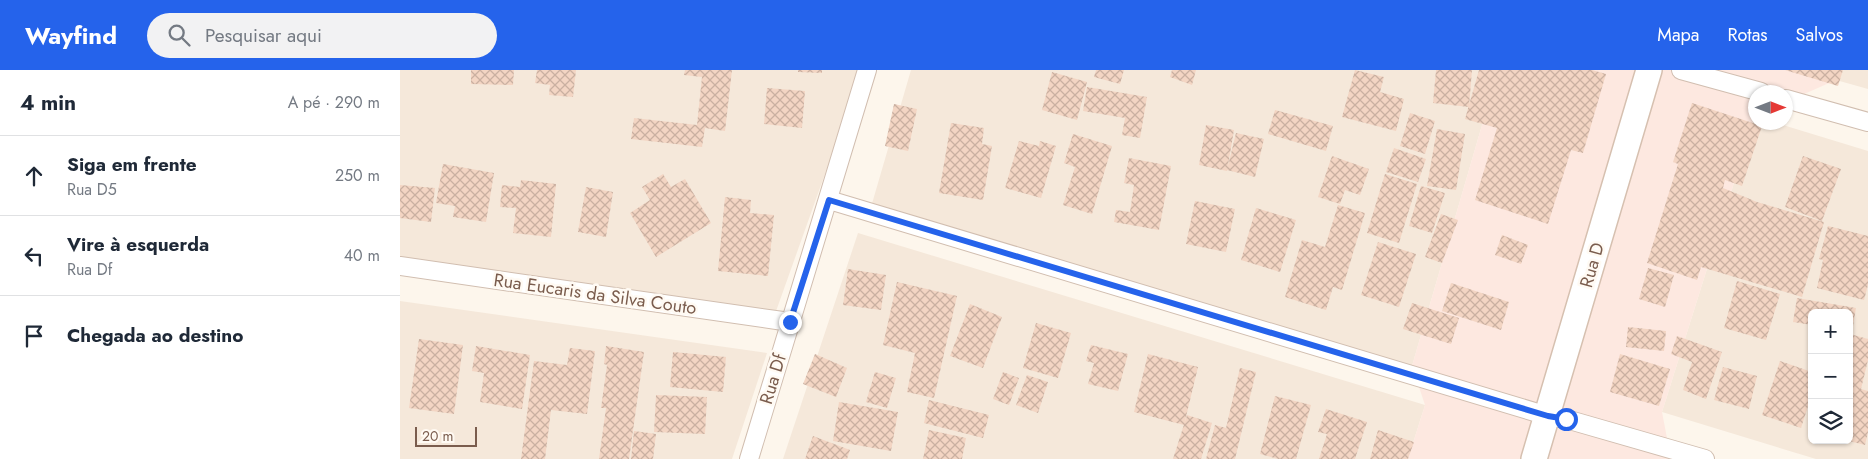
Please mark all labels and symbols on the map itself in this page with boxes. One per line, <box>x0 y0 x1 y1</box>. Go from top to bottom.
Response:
north arrow <box>1748 85 1793 130</box>
street label: Rua D <box>1573 239 1611 291</box>
street label: Rua Eucaris da Silva Couto <box>492 267 698 321</box>
route end <box>779 311 802 334</box>
street label: Rua Df <box>753 350 793 407</box>
route start <box>1555 408 1578 431</box>
scale bar <box>415 424 478 447</box>

